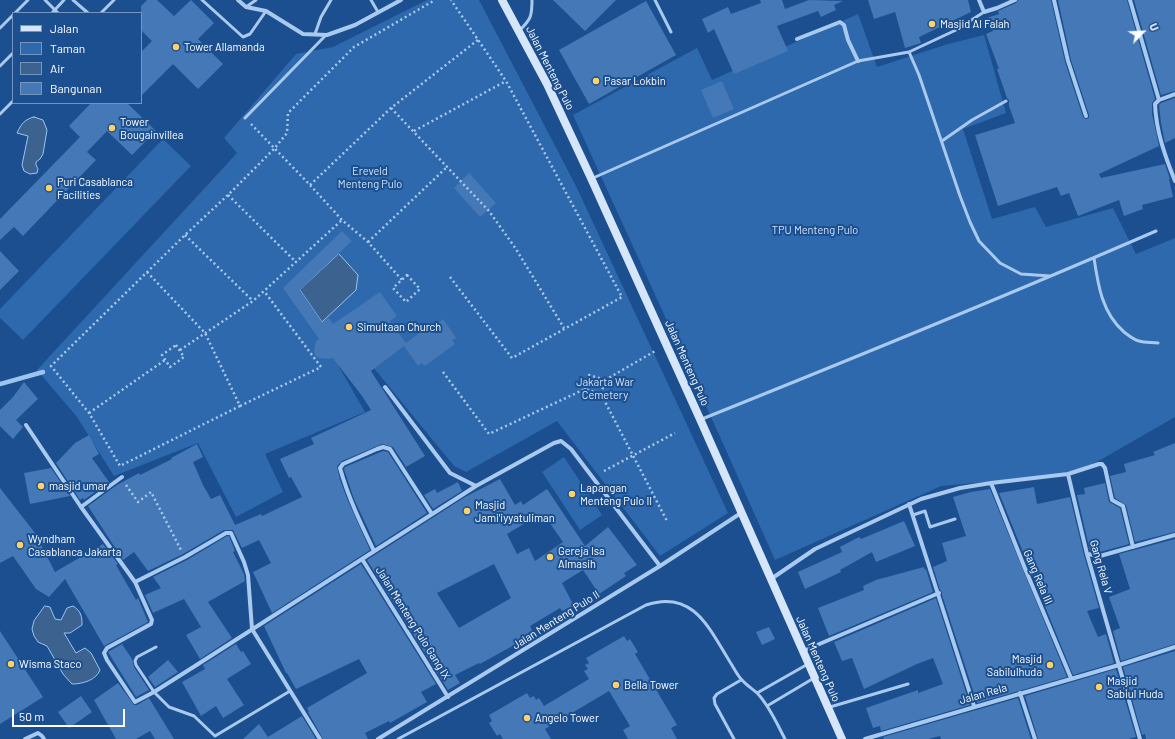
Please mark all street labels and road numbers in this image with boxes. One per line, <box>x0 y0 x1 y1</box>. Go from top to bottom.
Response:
street label: Jalan Menteng Pulo <box>523 24 577 112</box>
street label: Jalan Menteng Pulo <box>662 318 712 408</box>
street label: Gang Rela V <box>1087 538 1115 596</box>
street label: Gang Rela III <box>1021 548 1055 606</box>
street label: Jalan Menteng Pulo Gang IX <box>373 564 453 682</box>
street label: Jalan Menteng Pulo II <box>510 588 602 652</box>
street label: Jalan Menteng Pulo <box>793 614 843 704</box>
street label: Jalan Rela <box>958 681 1008 707</box>

